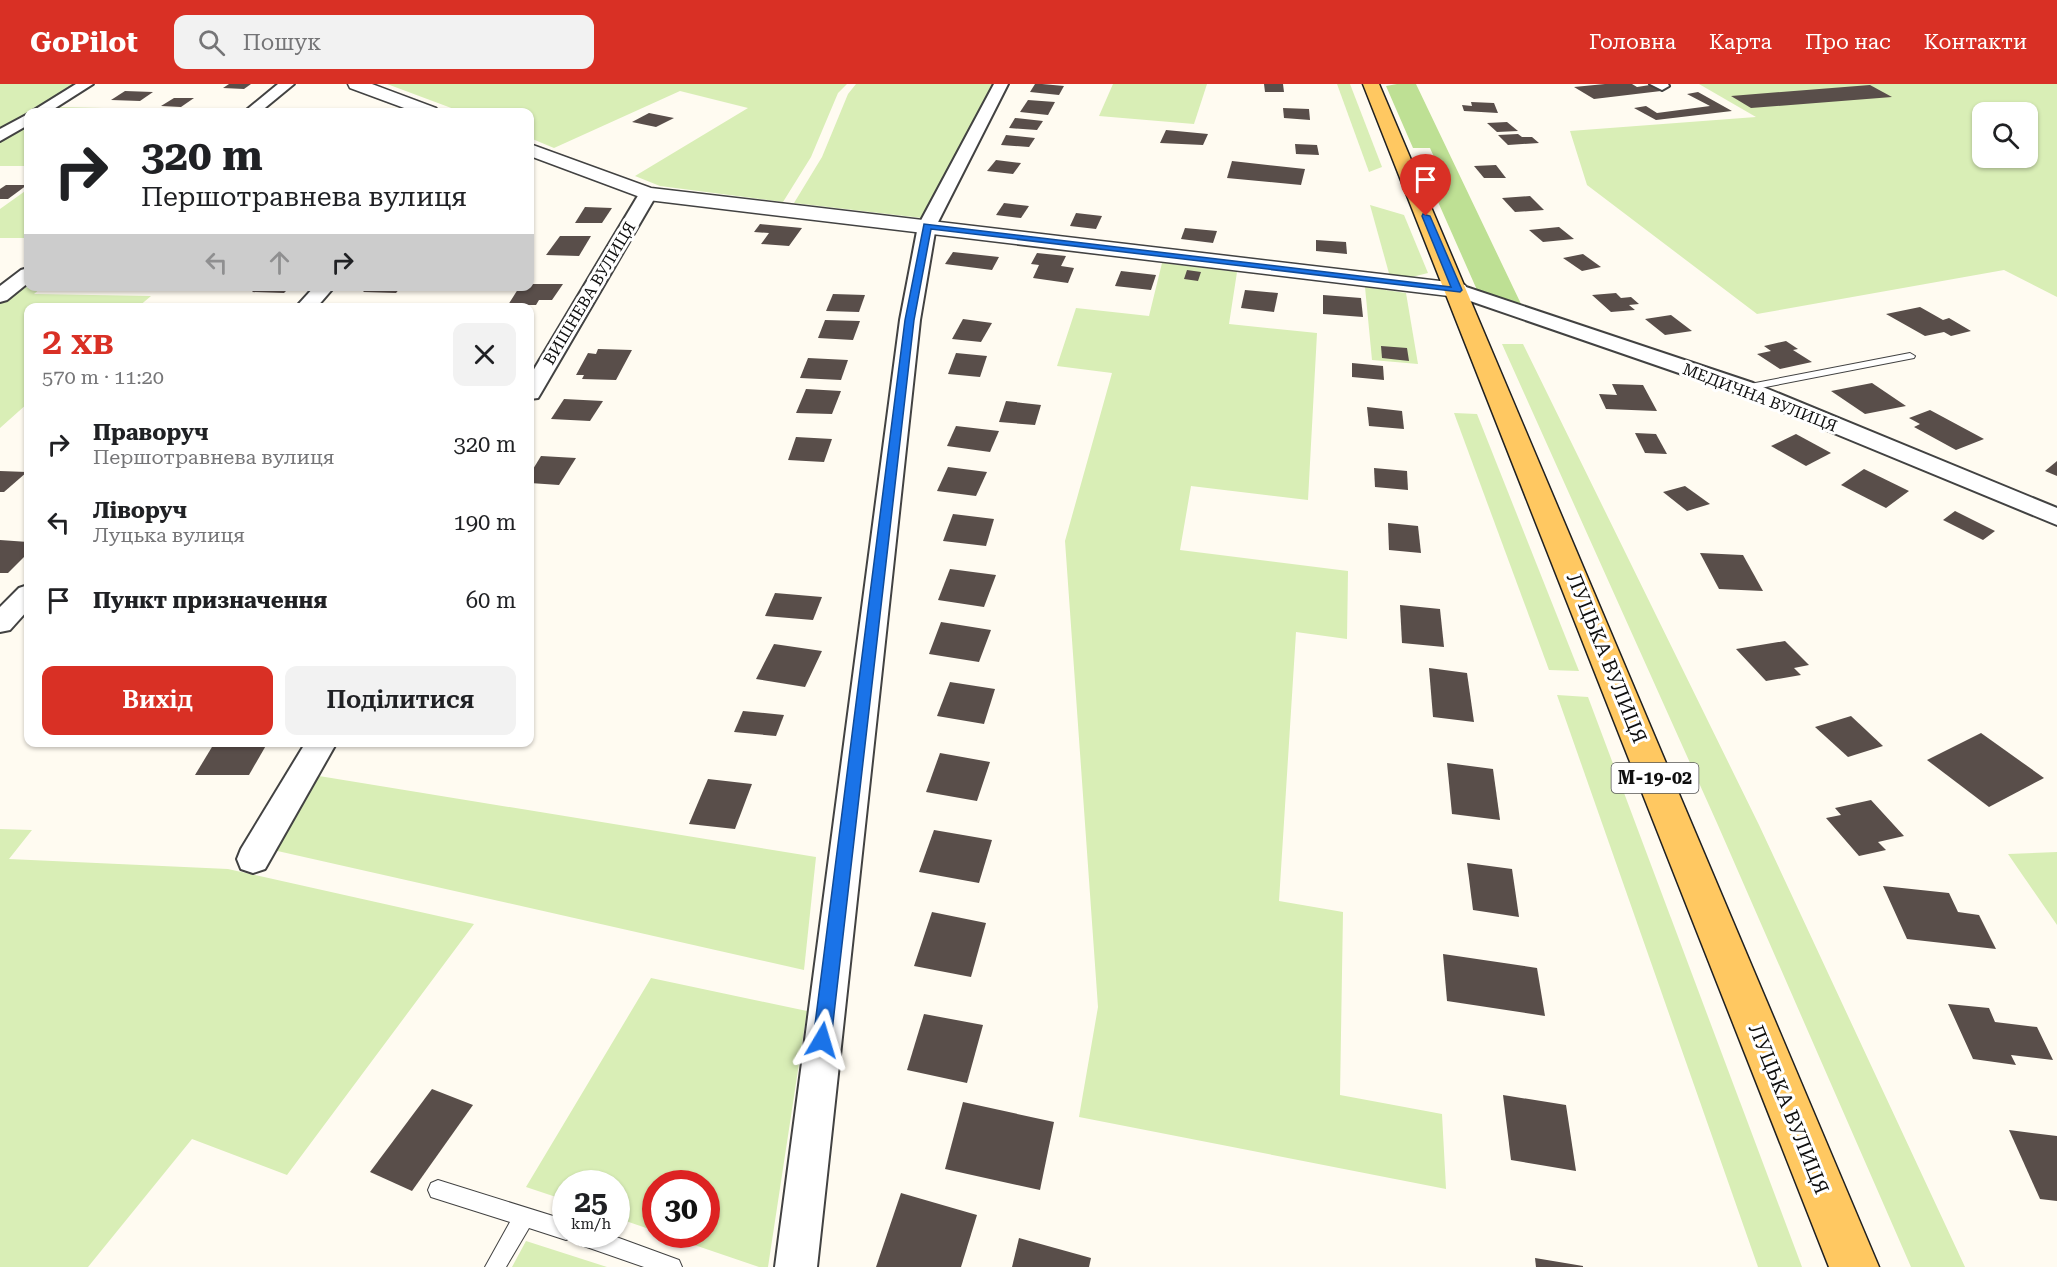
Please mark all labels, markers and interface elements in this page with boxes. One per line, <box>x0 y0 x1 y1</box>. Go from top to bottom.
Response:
search box <box>174 15 594 69</box>
text: GoPilot <box>30 26 138 59</box>
icon: search <box>195 26 228 59</box>
text: Пошук <box>243 30 321 55</box>
text: Головна <box>1589 30 1676 54</box>
text: Карта <box>1709 30 1772 54</box>
text: Про нас <box>1805 30 1891 54</box>
text: Контакти <box>1924 30 2027 54</box>
map controls <box>1972 102 2038 168</box>
button: search <box>1972 102 2038 168</box>
text: 320 m <box>141 131 263 180</box>
icon: right <box>42 132 120 210</box>
pin <box>1400 154 1451 216</box>
icon: arrive <box>1409 163 1442 196</box>
text: Першотравнева вулиця <box>141 181 467 213</box>
street label: ВИШНЕВА ВУЛИЦЯ <box>539 219 640 368</box>
icon: left <box>200 246 233 279</box>
icon: ahead <box>263 246 296 279</box>
icon: right <box>326 246 359 279</box>
text: 2 хв <box>42 321 114 363</box>
button: close <box>453 323 516 386</box>
street label: МЕДИЧНА ВУЛИЦЯ <box>1680 359 1840 436</box>
text: 570 m · 11:20 <box>42 365 164 389</box>
text: Праворуч <box>93 420 208 445</box>
icon: right <box>42 428 75 461</box>
text: 320 m <box>453 432 516 457</box>
text: Першотравнева вулиця <box>93 445 334 469</box>
text: Ліворуч <box>93 498 187 523</box>
icon: left <box>42 506 75 539</box>
text: 190 m <box>453 510 516 535</box>
text: Луцька вулиця <box>93 523 245 547</box>
street label: ЛУЦЬКА ВУЛИЦЯ <box>1562 569 1652 747</box>
icon: arrive <box>42 584 75 617</box>
text: Пункт призначення <box>93 588 327 613</box>
text: 60 m <box>466 588 516 613</box>
button: Вихід <box>42 666 273 735</box>
button: Поділитися <box>285 666 516 735</box>
road number: М-19-02 <box>1612 763 1698 793</box>
position arrow <box>790 1008 854 1072</box>
street label: ЛУЦЬКА ВУЛИЦЯ <box>1744 1020 1834 1198</box>
speed limit sign: 30 <box>642 1170 720 1248</box>
text: 25 <box>574 1184 608 1219</box>
text: km/h <box>571 1215 611 1233</box>

